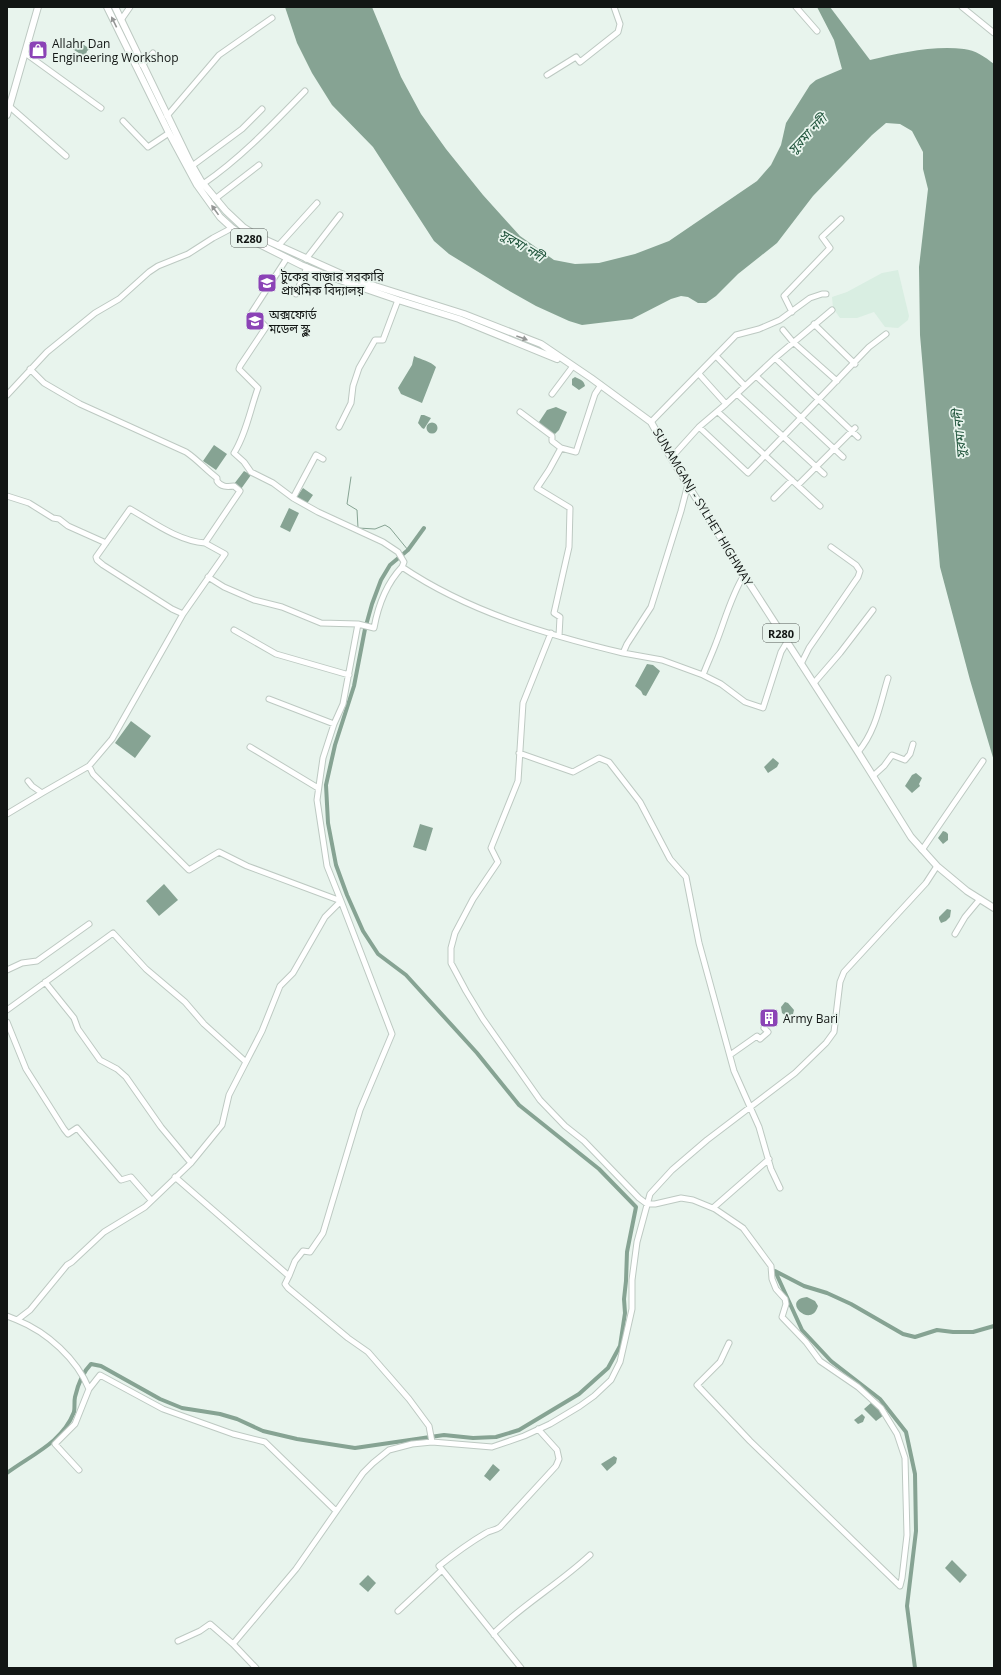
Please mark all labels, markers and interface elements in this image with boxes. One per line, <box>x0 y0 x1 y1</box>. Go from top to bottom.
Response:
one-way arrow <box>111 16 117 28</box>
place label: Allahr Dan Engineering Workshop <box>52 35 178 66</box>
shop icon: Allahr Dan Engineering Workshop <box>27 39 49 61</box>
water label: সুরমা নদী <box>783 108 832 158</box>
one-way arrow <box>211 205 219 216</box>
water label: সুরমা নদী <box>496 225 550 267</box>
road number: R280 <box>231 229 267 247</box>
place label: টুকের বাজার সরকারি প্রাথমিক বিদ্যালয় <box>280 268 385 299</box>
school or university icon: টুকের বাজার সরকারি প্রাথমিক বিদ্যালয় <box>256 272 278 294</box>
place label: অক্সফোর্ড মডেল স্কুল <box>268 306 317 337</box>
school or university icon: অক্সফোর্ড মডেল স্কুল <box>244 310 266 332</box>
one-way arrow <box>517 335 529 341</box>
water label: সুরমা নদী <box>948 406 970 459</box>
street label: SUNAMGANJ - SYLHET HIGHWAY <box>649 425 757 589</box>
road number: R280 <box>763 624 799 642</box>
building icon: Army Bari <box>758 1007 780 1029</box>
place label: Army Bari <box>783 1010 838 1027</box>

